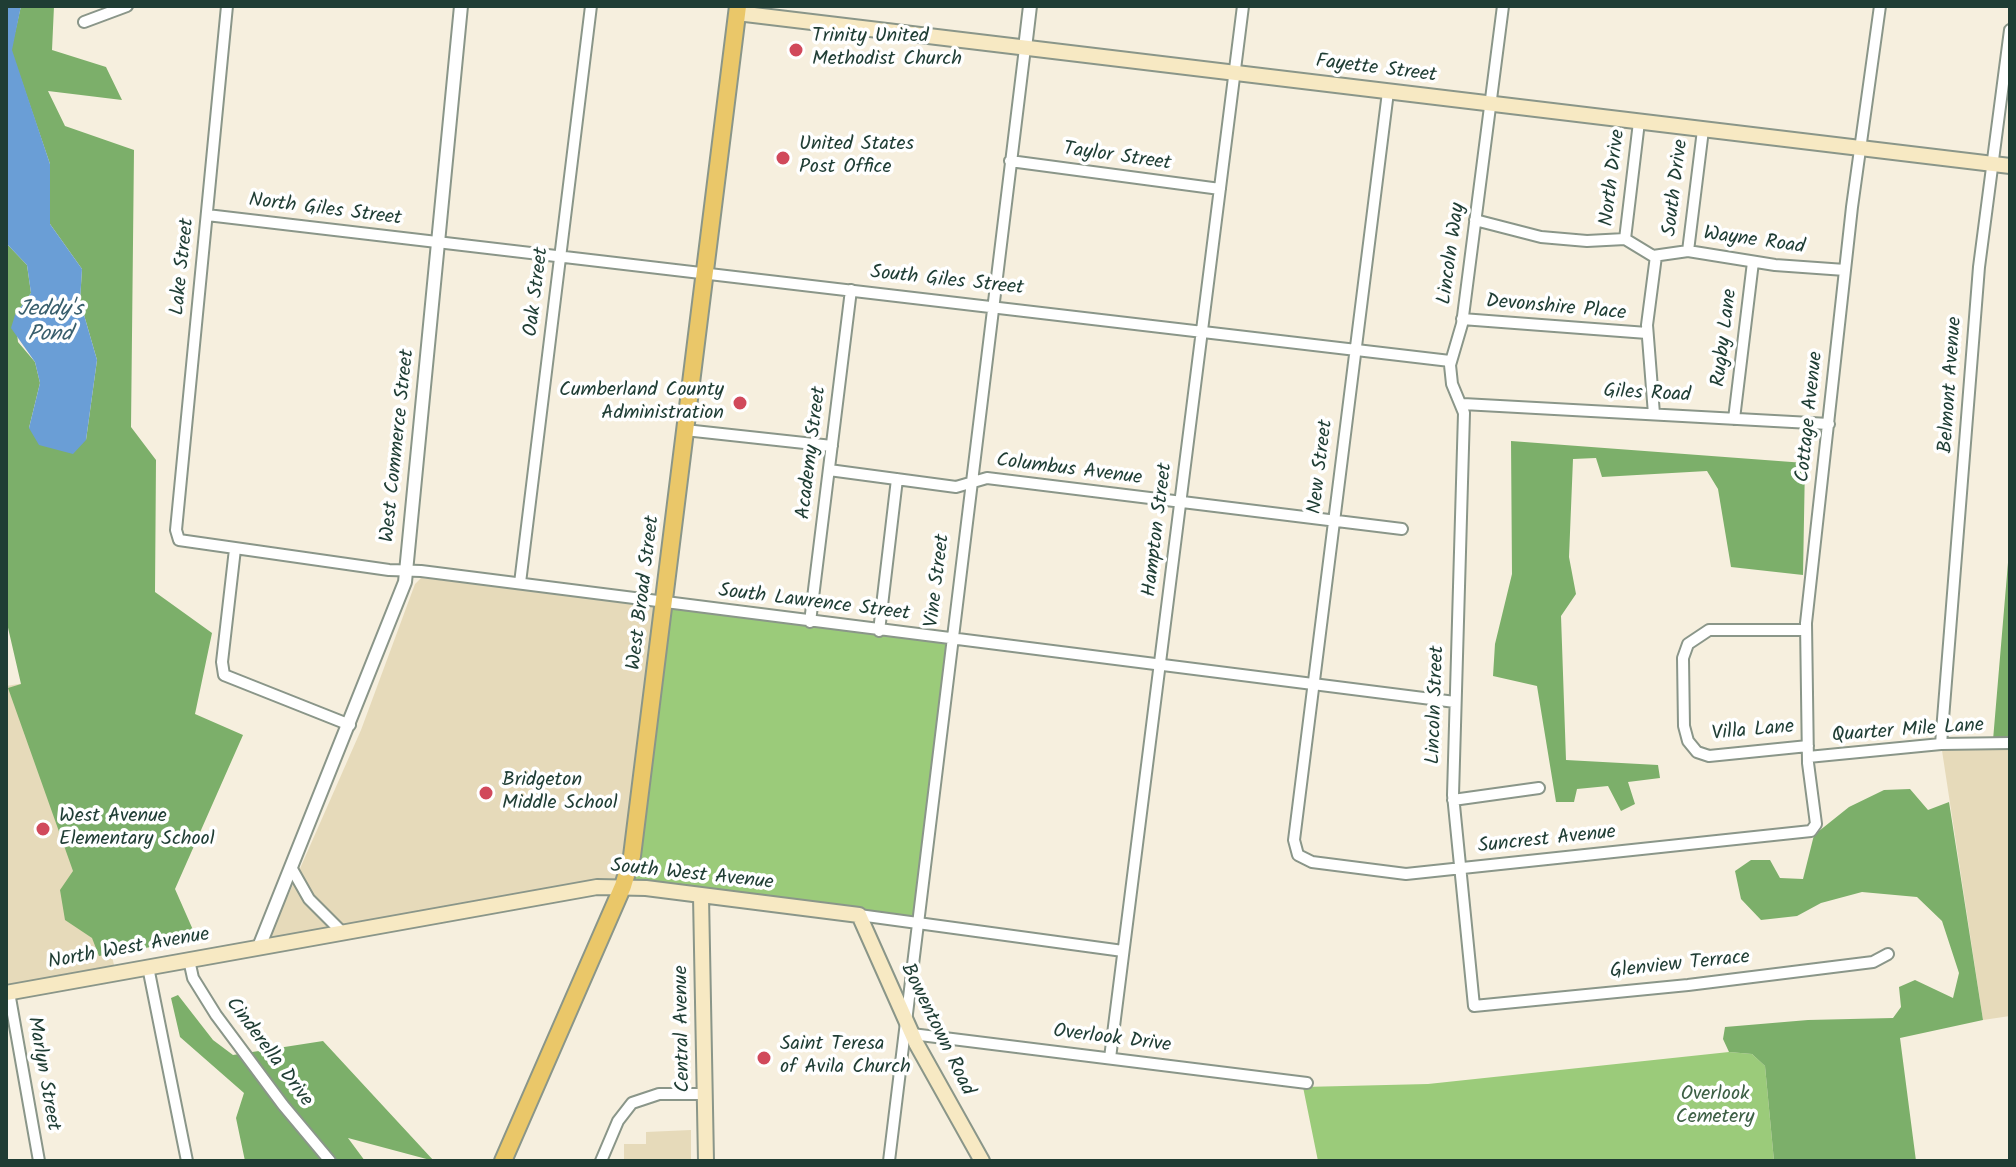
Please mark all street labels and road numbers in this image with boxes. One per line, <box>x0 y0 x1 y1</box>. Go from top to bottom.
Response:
street label: Fayette Street <box>1314 51 1438 89</box>
street label: North Drive <box>1596 128 1632 228</box>
street label: South Drive <box>1659 138 1695 238</box>
street label: Taylor Street <box>1061 139 1173 177</box>
street label: North Giles Street <box>247 190 403 232</box>
street label: Lincoln Way <box>1434 202 1472 306</box>
street label: Lake Street <box>167 217 201 317</box>
street label: Wayne Road <box>1702 223 1806 261</box>
street label: Oak Street <box>521 246 555 338</box>
street label: South Giles Street <box>869 262 1025 302</box>
street label: Rugby Lane <box>1708 288 1744 388</box>
street label: Devonshire Place <box>1485 291 1627 327</box>
street label: Belmont Avenue <box>1935 316 1969 454</box>
street label: West Commerce Street <box>377 348 421 544</box>
street label: Cottage Avenue <box>1792 350 1830 484</box>
street label: Giles Road <box>1603 381 1691 409</box>
street label: Academy Street <box>793 385 833 521</box>
street label: New Street <box>1304 419 1340 515</box>
street label: Columbus Avenue <box>995 450 1143 492</box>
street label: Hampton Street <box>1139 462 1179 598</box>
street label: West Broad Street <box>624 514 666 672</box>
street label: Vine Street <box>921 533 957 629</box>
street label: South Lawrence Street <box>717 580 911 628</box>
street label: Lincoln Street <box>1423 645 1451 765</box>
street label: Quarter Mile Lane <box>1831 715 1985 749</box>
street label: Villa Lane <box>1711 716 1795 748</box>
street label: Suncrest Avenue <box>1477 822 1617 860</box>
street label: South West Avenue <box>609 856 775 896</box>
street label: North West Avenue <box>46 924 212 976</box>
street label: Glenview Terrace <box>1609 947 1751 985</box>
street label: Bowentown Road <box>894 960 978 1100</box>
street label: Central Avenue <box>671 965 697 1093</box>
street label: Cinderella Drive <box>219 993 317 1113</box>
street label: Marlyn Street <box>20 1015 64 1133</box>
street label: Overlook Drive <box>1052 1021 1172 1059</box>

